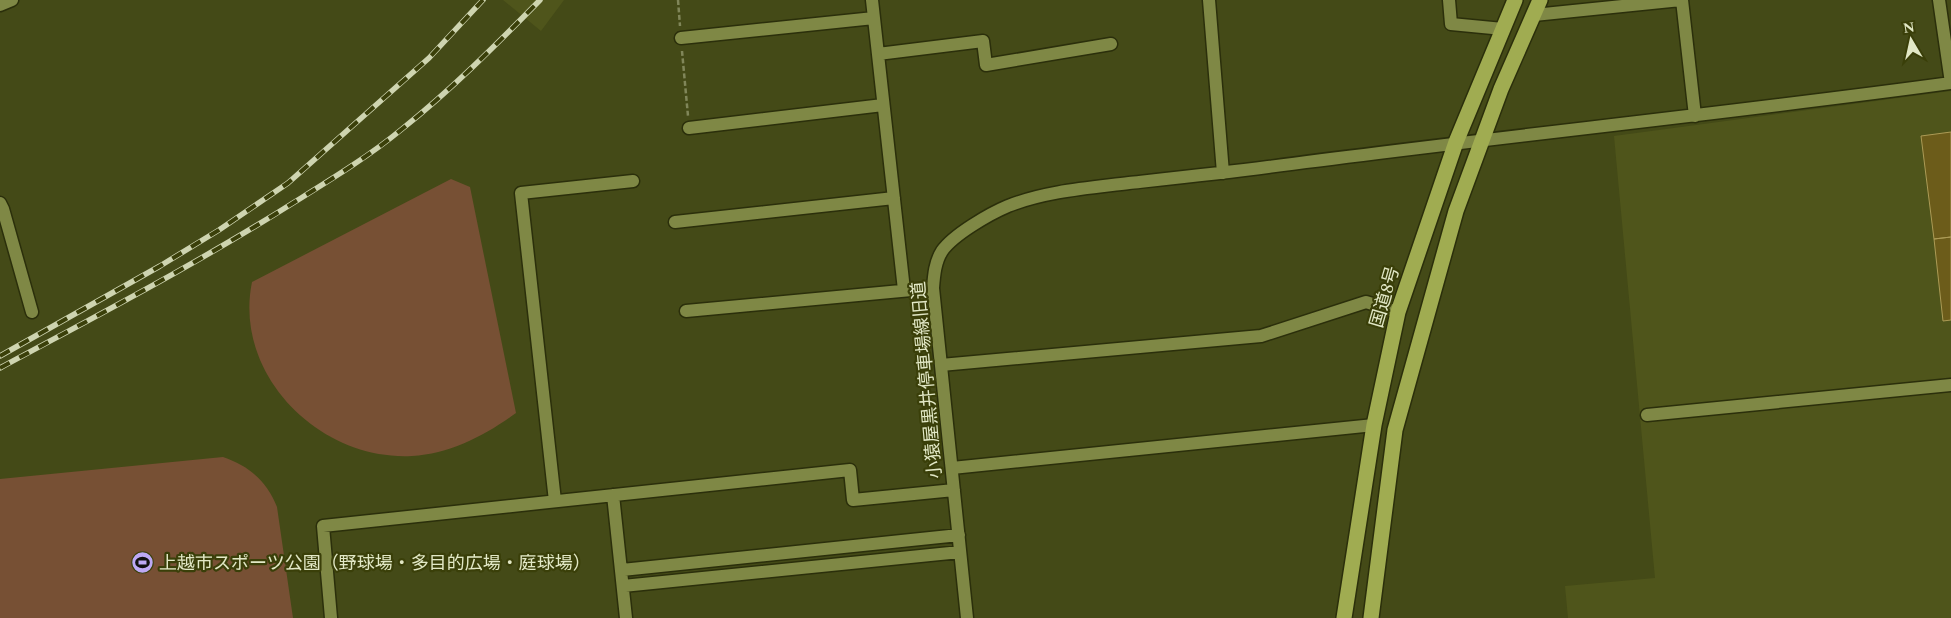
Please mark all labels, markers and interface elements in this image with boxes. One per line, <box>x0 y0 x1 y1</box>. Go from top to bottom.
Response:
north arrow <box>1886 15 1936 65</box>
text: N <box>1902 16 1916 39</box>
street label: 国道8号 <box>1363 263 1407 331</box>
street label: 小猿屋黒井停車場線旧道 <box>905 280 949 480</box>
place label: 上越市スポーツ公園（野球場・多目的広場・庭球場） <box>159 550 591 577</box>
sports icon: 上越市スポーツ公園（野球場・多目的広場・庭球場） <box>131 551 155 575</box>

